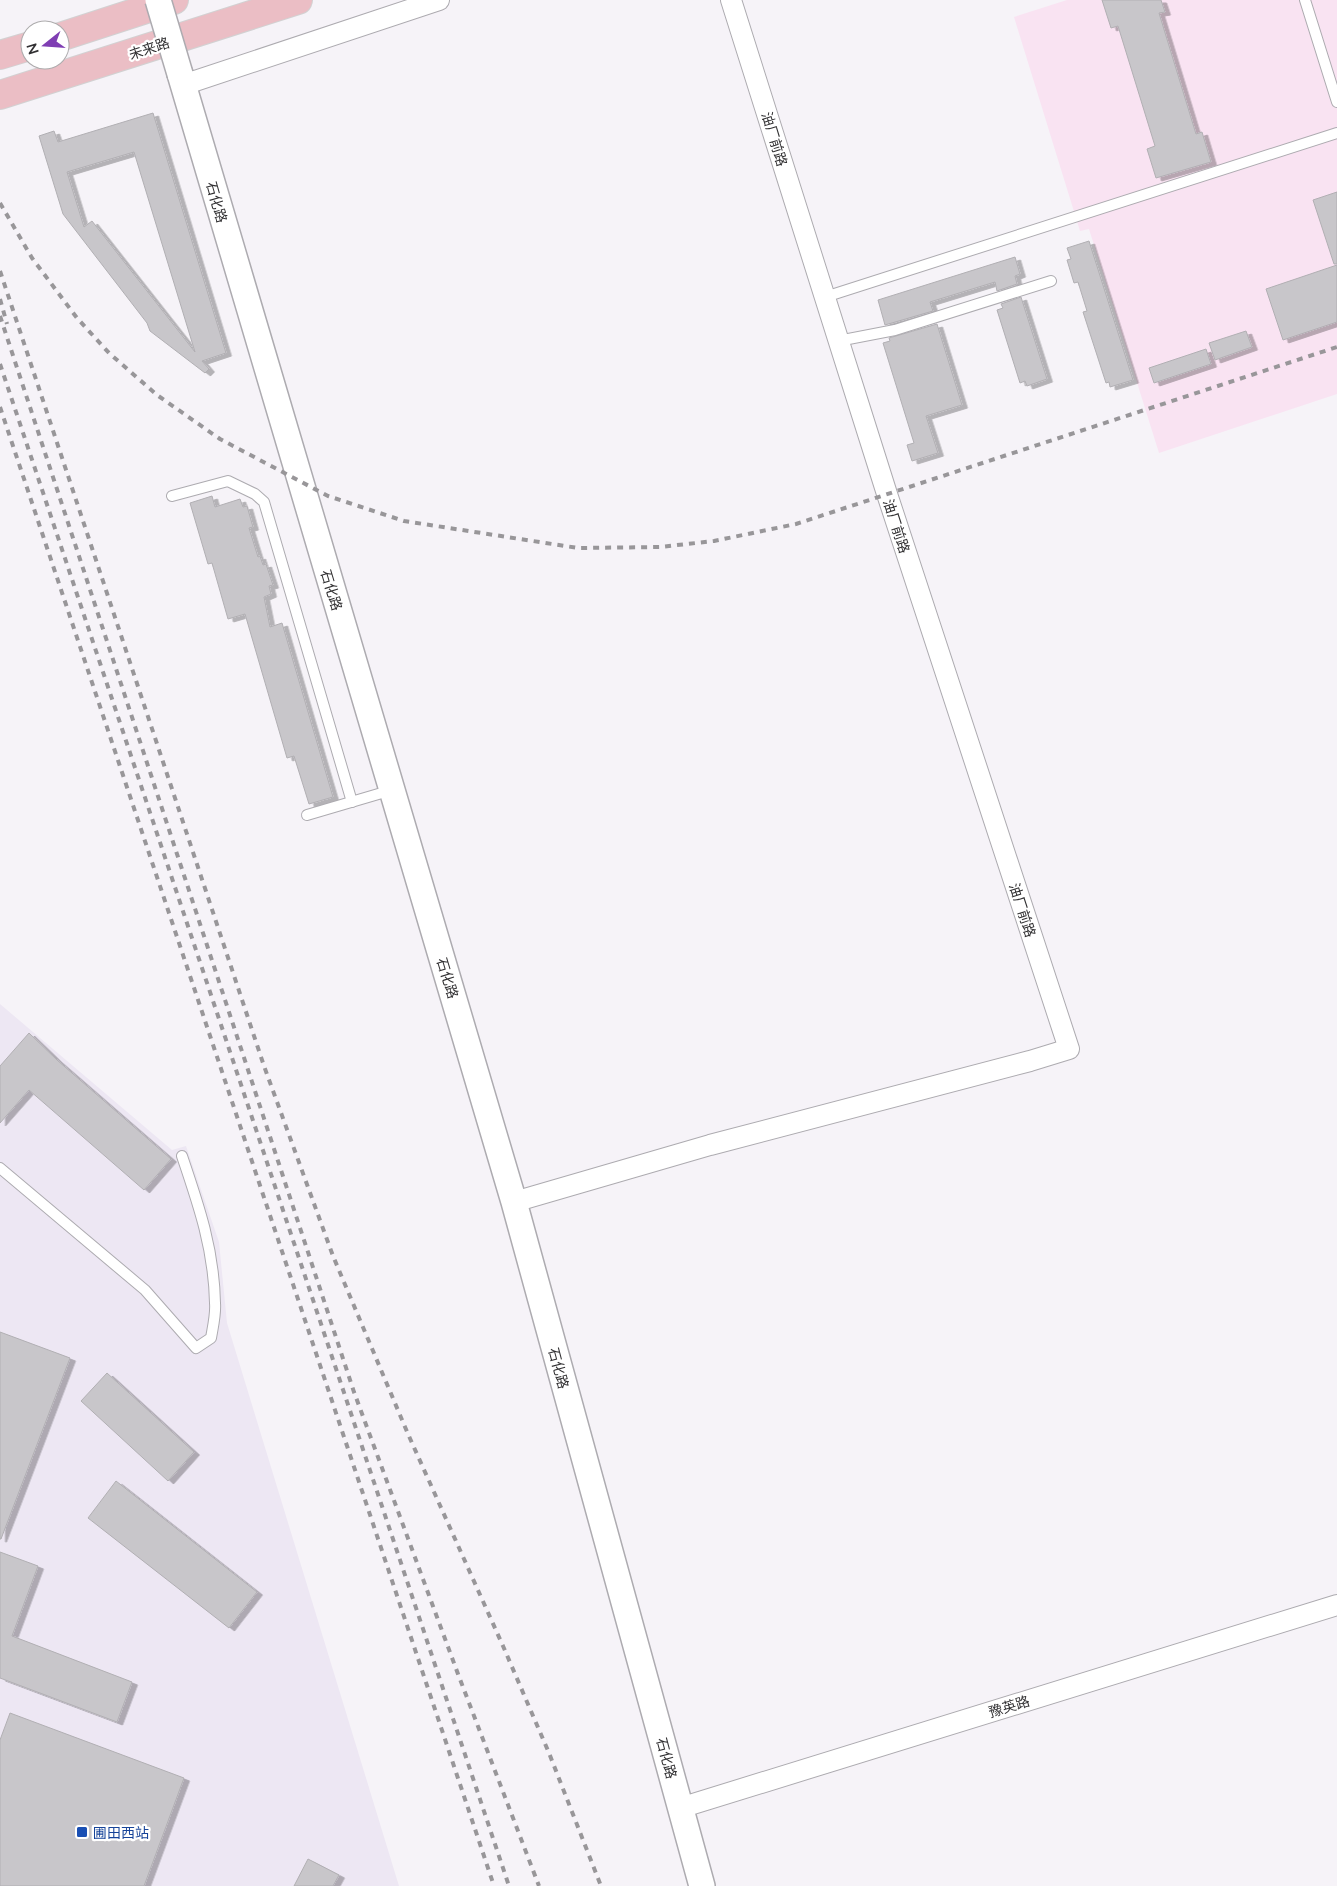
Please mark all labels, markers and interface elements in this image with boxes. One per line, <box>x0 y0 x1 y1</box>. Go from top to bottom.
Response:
north arrow <box>20 20 70 70</box>
street label: 未来路 <box>126 33 172 63</box>
text: N <box>22 41 42 57</box>
street label: 油厂前路 <box>759 110 791 168</box>
street label: 石化路 <box>203 179 231 225</box>
street label: 油厂前路 <box>880 497 914 555</box>
street label: 石化路 <box>318 567 346 613</box>
street label: 油厂前路 <box>1006 881 1040 939</box>
street label: 石化路 <box>434 955 462 1001</box>
street label: 石化路 <box>545 1346 573 1390</box>
street label: 豫英路 <box>986 1692 1032 1720</box>
street label: 石化路 <box>653 1736 681 1780</box>
place label: 圃田西站 <box>93 1824 149 1841</box>
marker: 圃田西站 <box>75 1825 89 1839</box>

